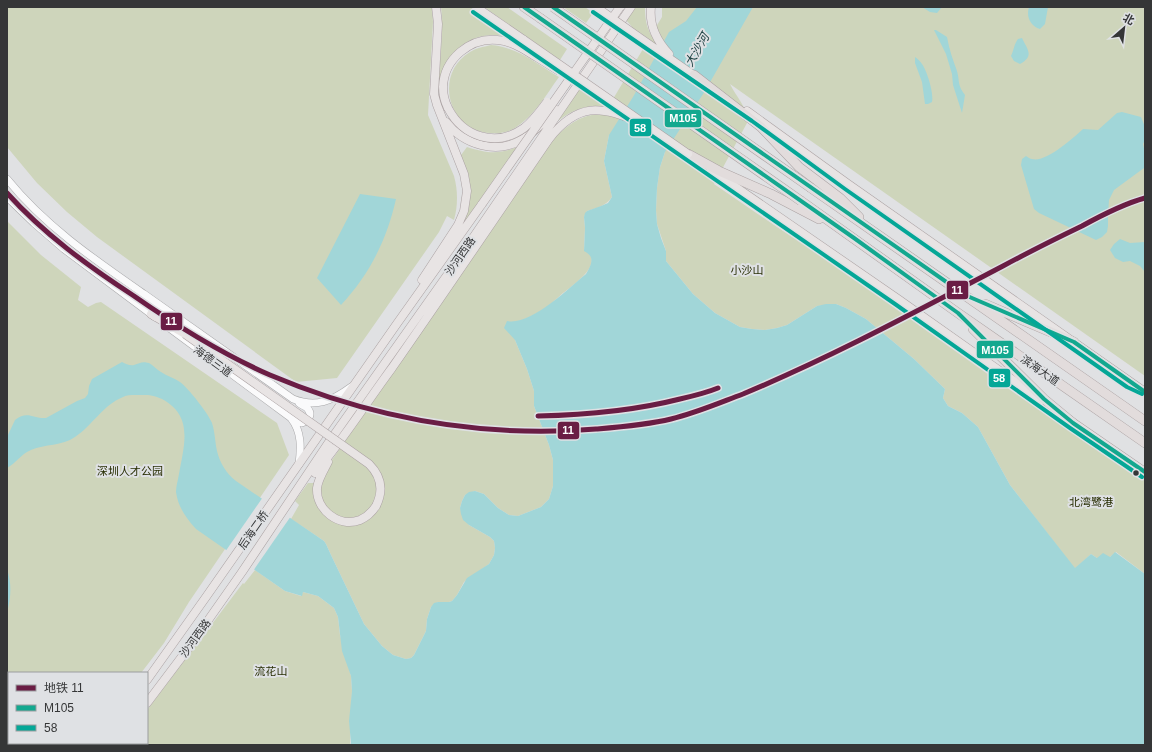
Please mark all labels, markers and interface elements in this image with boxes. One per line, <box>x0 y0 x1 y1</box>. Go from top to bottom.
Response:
north arrow <box>1104 8 1144 48</box>
text: 北 <box>1121 11 1136 27</box>
water label: 大沙河 <box>682 29 713 69</box>
line badge: M105 <box>664 109 702 128</box>
text: M105 <box>669 112 697 124</box>
line badge: 58 <box>629 118 652 137</box>
text: 58 <box>634 122 646 134</box>
street label: 沙河西路 <box>442 235 478 277</box>
park label: 小沙山 <box>731 264 764 276</box>
line badge: 11 <box>946 280 969 300</box>
text: 11 <box>951 284 963 296</box>
line badge: 11 <box>160 312 183 331</box>
text: 11 <box>165 315 177 327</box>
line badge: M105 <box>976 340 1014 359</box>
street label: 海德三道 <box>192 343 234 379</box>
text: M105 <box>981 344 1009 356</box>
street label: 滨海大道 <box>1019 352 1061 388</box>
line badge: 58 <box>988 368 1011 388</box>
text: 58 <box>993 372 1005 384</box>
line badge: 11 <box>557 421 580 440</box>
text: 11 <box>562 424 574 436</box>
park label: 深圳人才公园 <box>97 465 163 477</box>
unlabelled marker <box>1131 468 1141 478</box>
park label: 北湾鹭港 <box>1069 496 1113 508</box>
street label: 后海二桥 <box>235 509 271 551</box>
street label: 沙河西路 <box>177 617 213 659</box>
park label: 流花山 <box>255 665 288 677</box>
legend <box>8 672 148 744</box>
text: 地铁 11 <box>44 681 84 695</box>
text: M105 <box>44 701 74 715</box>
text: 58 <box>44 721 58 735</box>

